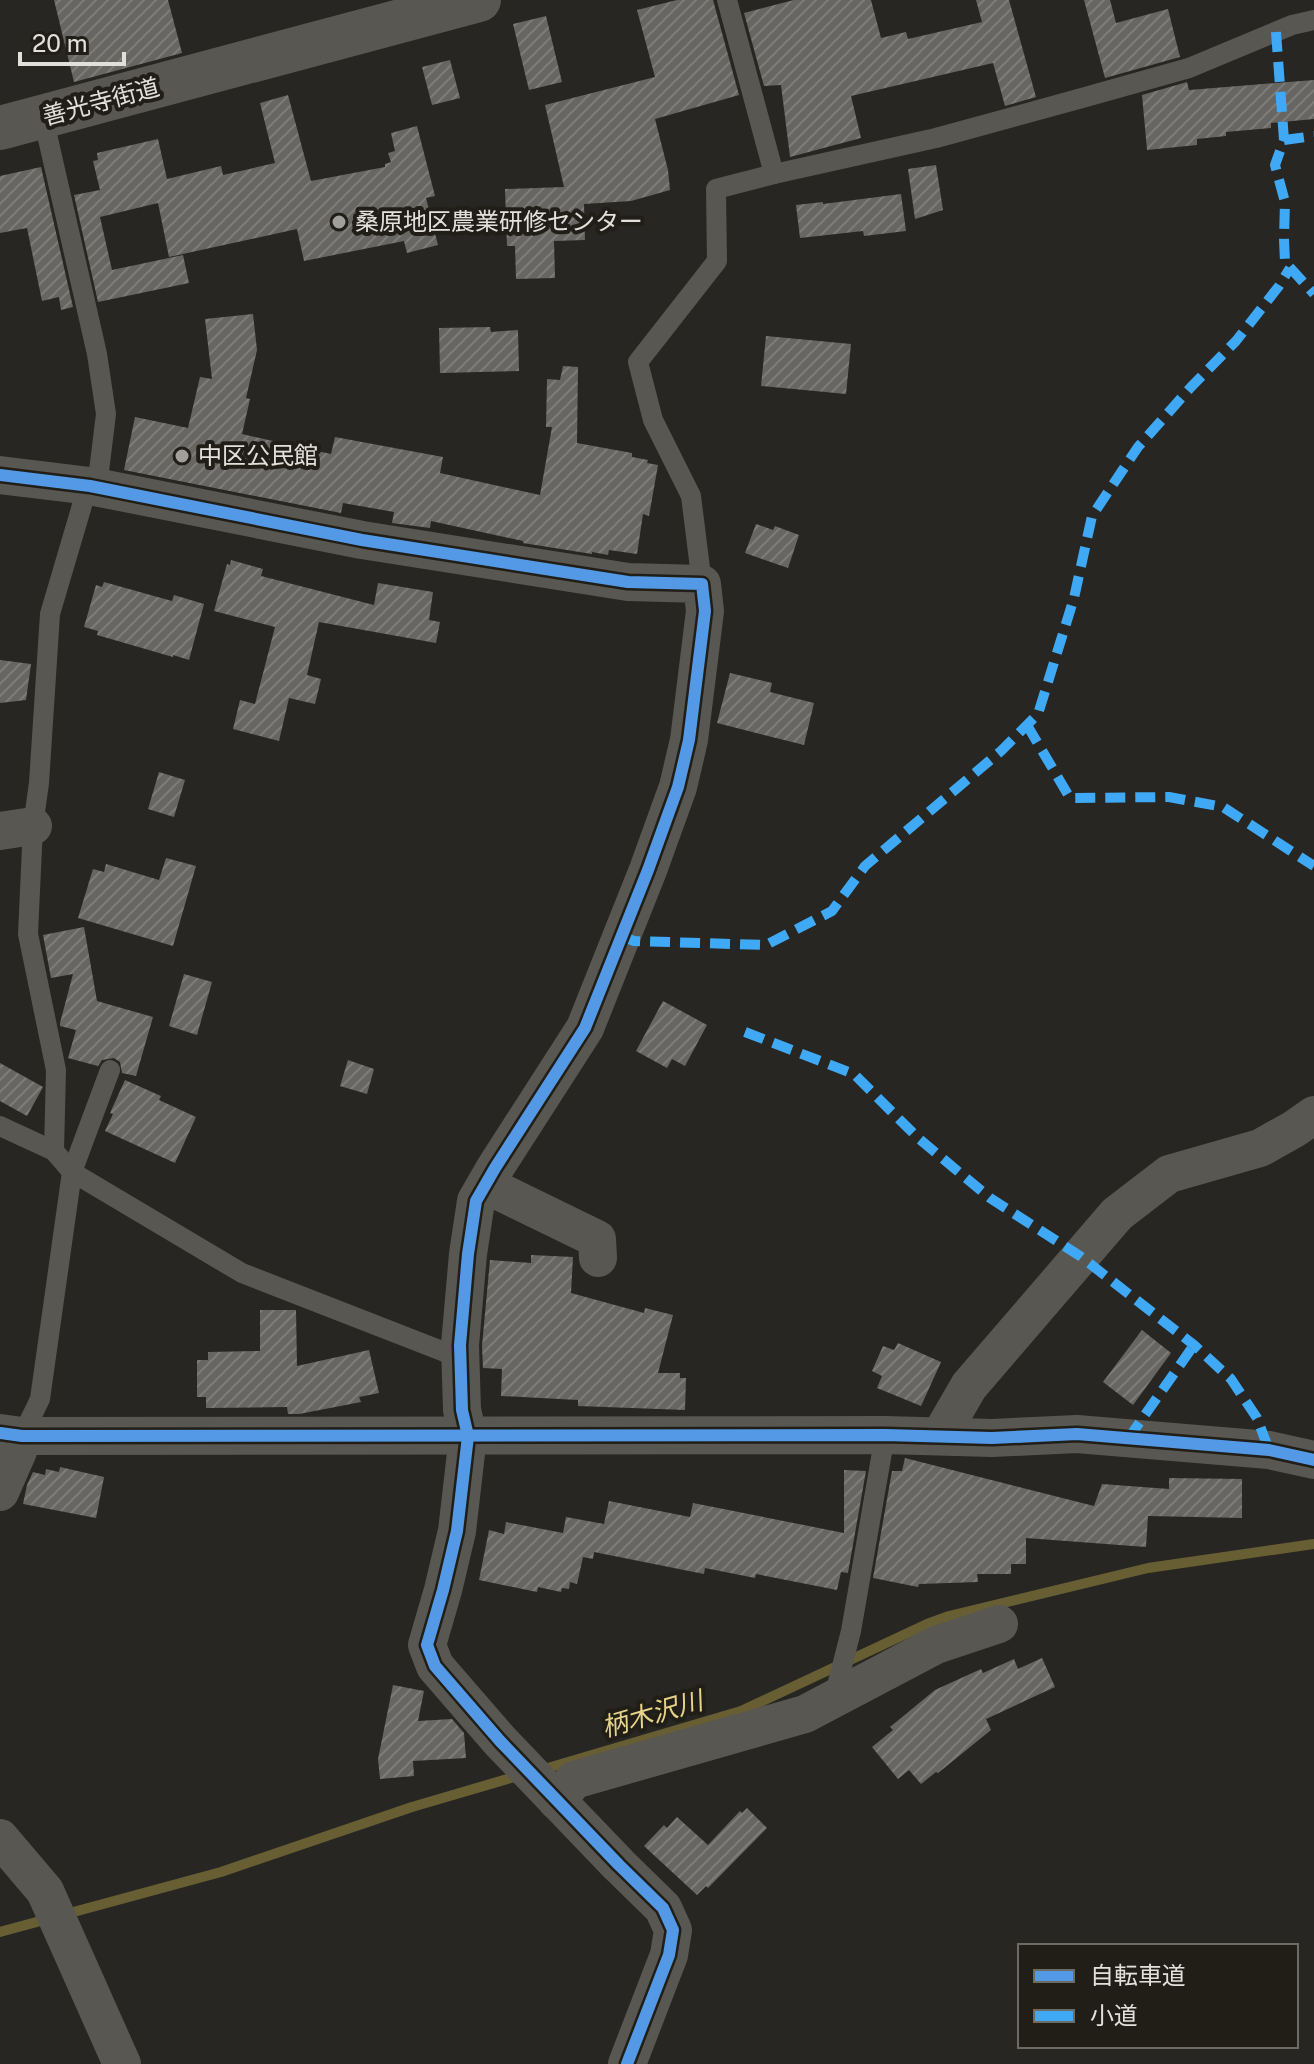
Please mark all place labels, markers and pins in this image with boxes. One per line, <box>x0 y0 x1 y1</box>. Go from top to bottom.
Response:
place label: 桑原地区農業研修センター <box>355 207 643 235</box>
marker: 桑原地区農業研修センター <box>330 213 348 231</box>
place label: 中区公民館 <box>198 441 318 469</box>
marker: 中区公民館 <box>173 447 191 465</box>

